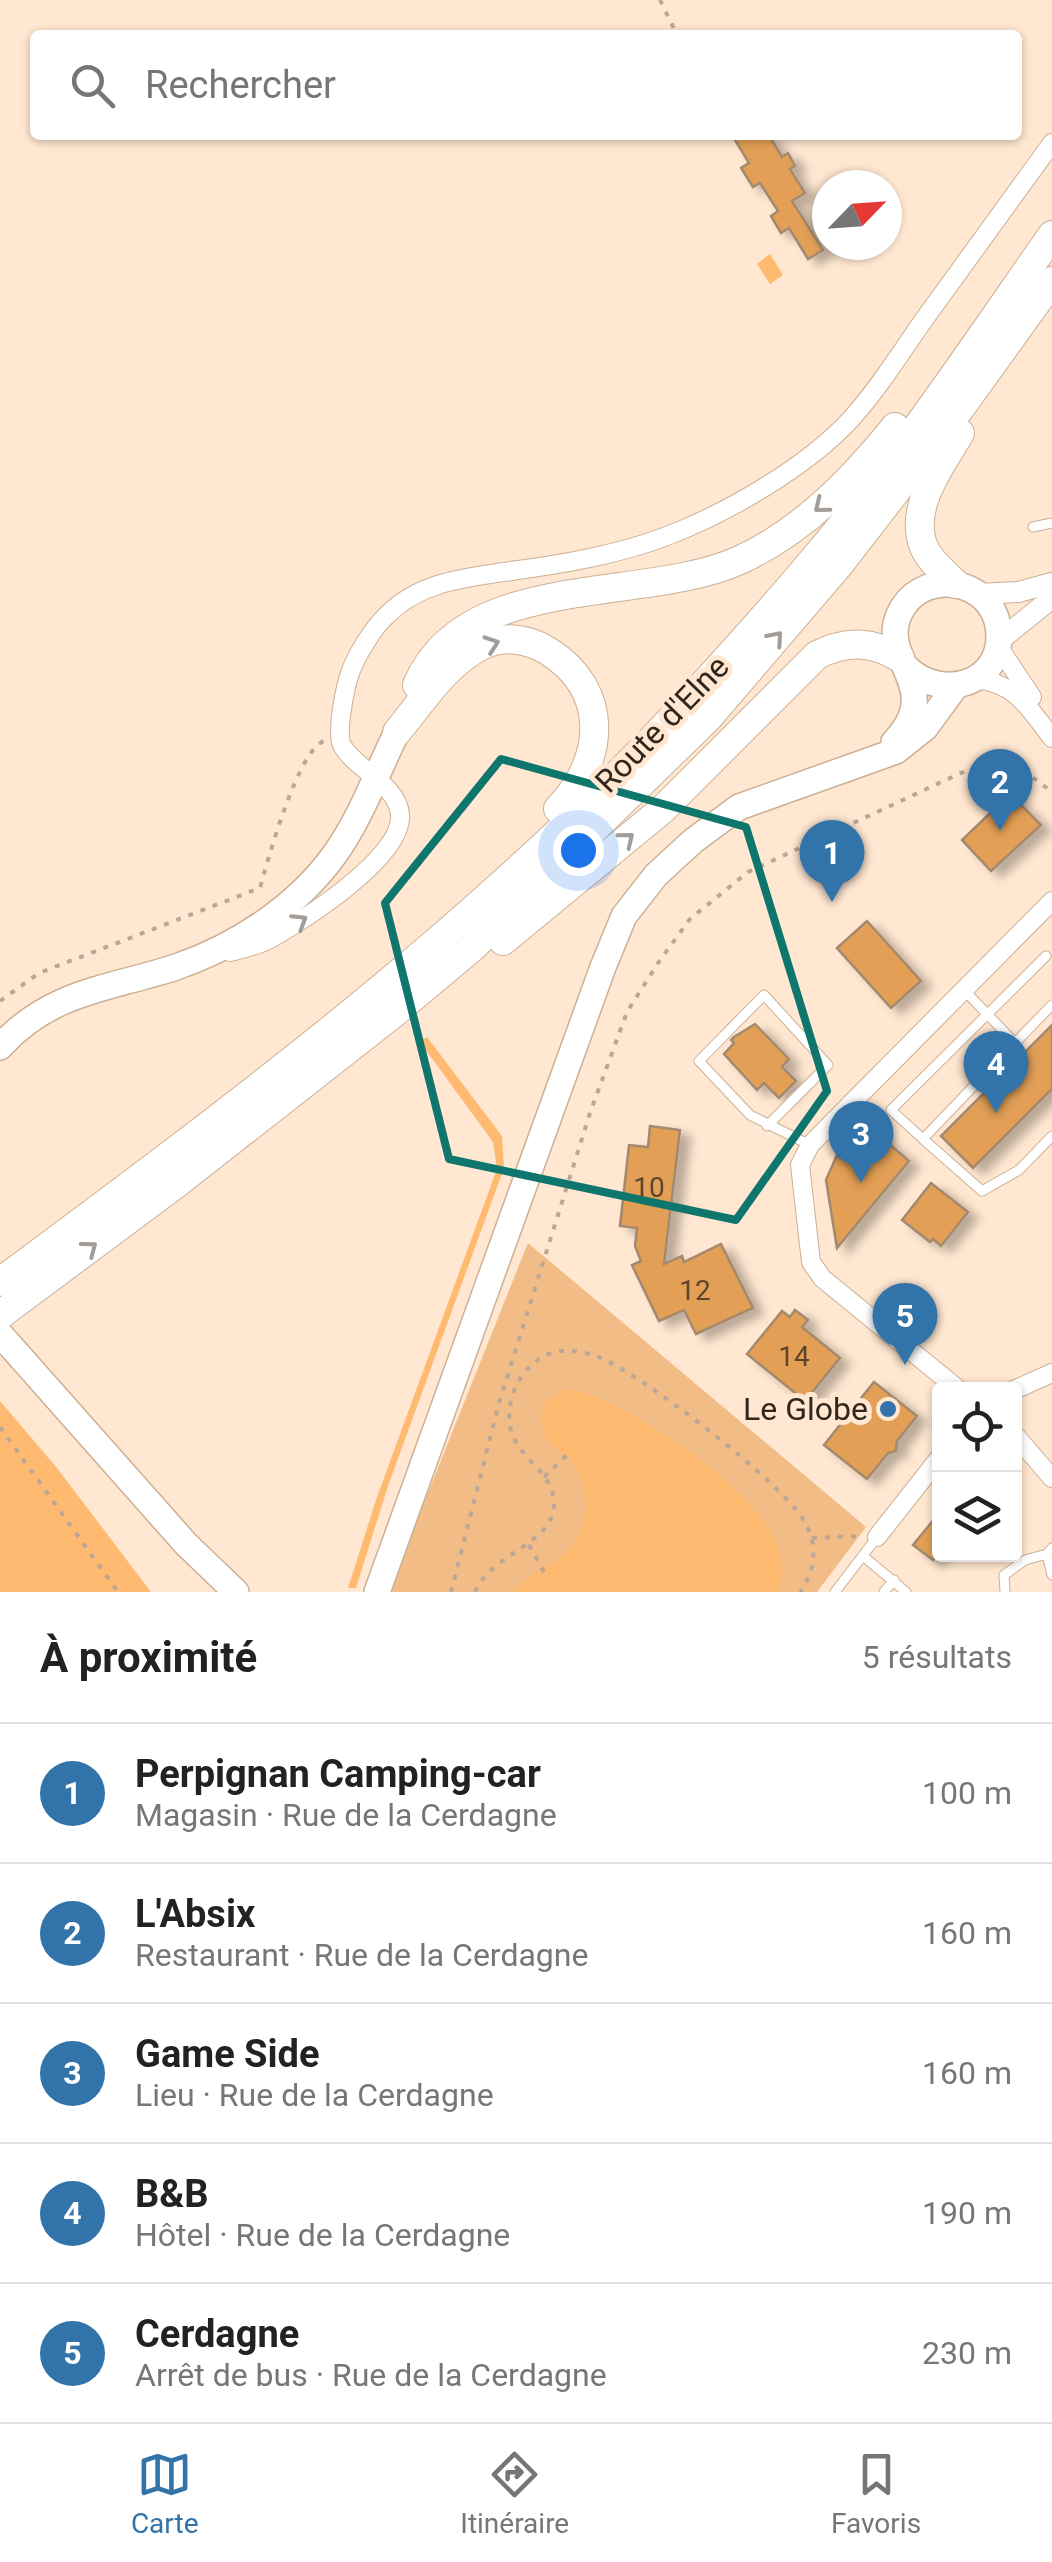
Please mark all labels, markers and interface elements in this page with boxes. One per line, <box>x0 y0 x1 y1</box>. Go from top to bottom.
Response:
search box <box>30 30 1022 140</box>
icon: search <box>65 58 120 113</box>
text: Rechercher <box>145 63 336 107</box>
north arrow <box>812 170 902 260</box>
one-way arrow <box>815 494 833 512</box>
one-way arrow <box>765 631 783 650</box>
one-way arrow <box>482 635 500 655</box>
street label: Route d'Elne <box>587 648 737 800</box>
pin: 2 <box>968 748 1032 831</box>
pin: 1 <box>800 820 864 902</box>
your location <box>553 825 604 876</box>
one-way arrow <box>616 833 634 851</box>
one-way arrow <box>289 914 307 933</box>
pin: 4 <box>964 1030 1028 1113</box>
pin: 3 <box>828 1100 894 1183</box>
house number: 10 <box>633 1171 665 1204</box>
one-way arrow <box>79 1241 98 1260</box>
house number: 12 <box>679 1274 711 1307</box>
pin: 5 <box>872 1282 938 1365</box>
house number: 14 <box>778 1340 810 1373</box>
map controls <box>932 1382 1022 1562</box>
button: locate <box>932 1382 1022 1472</box>
place label: Le Globe <box>743 1390 868 1428</box>
marker: Le Globe <box>877 1398 899 1420</box>
button: layers <box>932 1472 1022 1562</box>
text: À proximité <box>40 1633 257 1682</box>
text: 5 résultats <box>862 1638 1012 1676</box>
text: Perpignan Camping-car <box>135 1752 541 1796</box>
text: 1 <box>63 1774 82 1812</box>
text: 100 m <box>922 1774 1012 1812</box>
text: Magasin · Rue de la Cerdagne <box>135 1796 557 1834</box>
text: L'Absix <box>135 1892 255 1936</box>
text: 2 <box>63 1914 82 1952</box>
text: 160 m <box>922 1914 1012 1952</box>
text: Restaurant · Rue de la Cerdagne <box>135 1936 588 1974</box>
text: Game Side <box>135 2032 320 2076</box>
text: 3 <box>63 2054 82 2092</box>
text: 160 m <box>922 2054 1012 2092</box>
text: Lieu · Rue de la Cerdagne <box>135 2076 494 2114</box>
text: B&B <box>135 2172 209 2216</box>
text: 4 <box>63 2194 82 2232</box>
text: 190 m <box>922 2194 1012 2232</box>
text: Hôtel · Rue de la Cerdagne <box>135 2216 510 2254</box>
text: Cerdagne <box>135 2312 299 2356</box>
text: 5 <box>63 2334 82 2372</box>
text: 230 m <box>922 2334 1012 2372</box>
text: Arrêt de bus · Rue de la Cerdagne <box>135 2356 607 2394</box>
tab: Carte <box>131 2447 199 2540</box>
tab: Itinéraire <box>460 2447 569 2540</box>
tab: Favoris <box>831 2447 921 2540</box>

